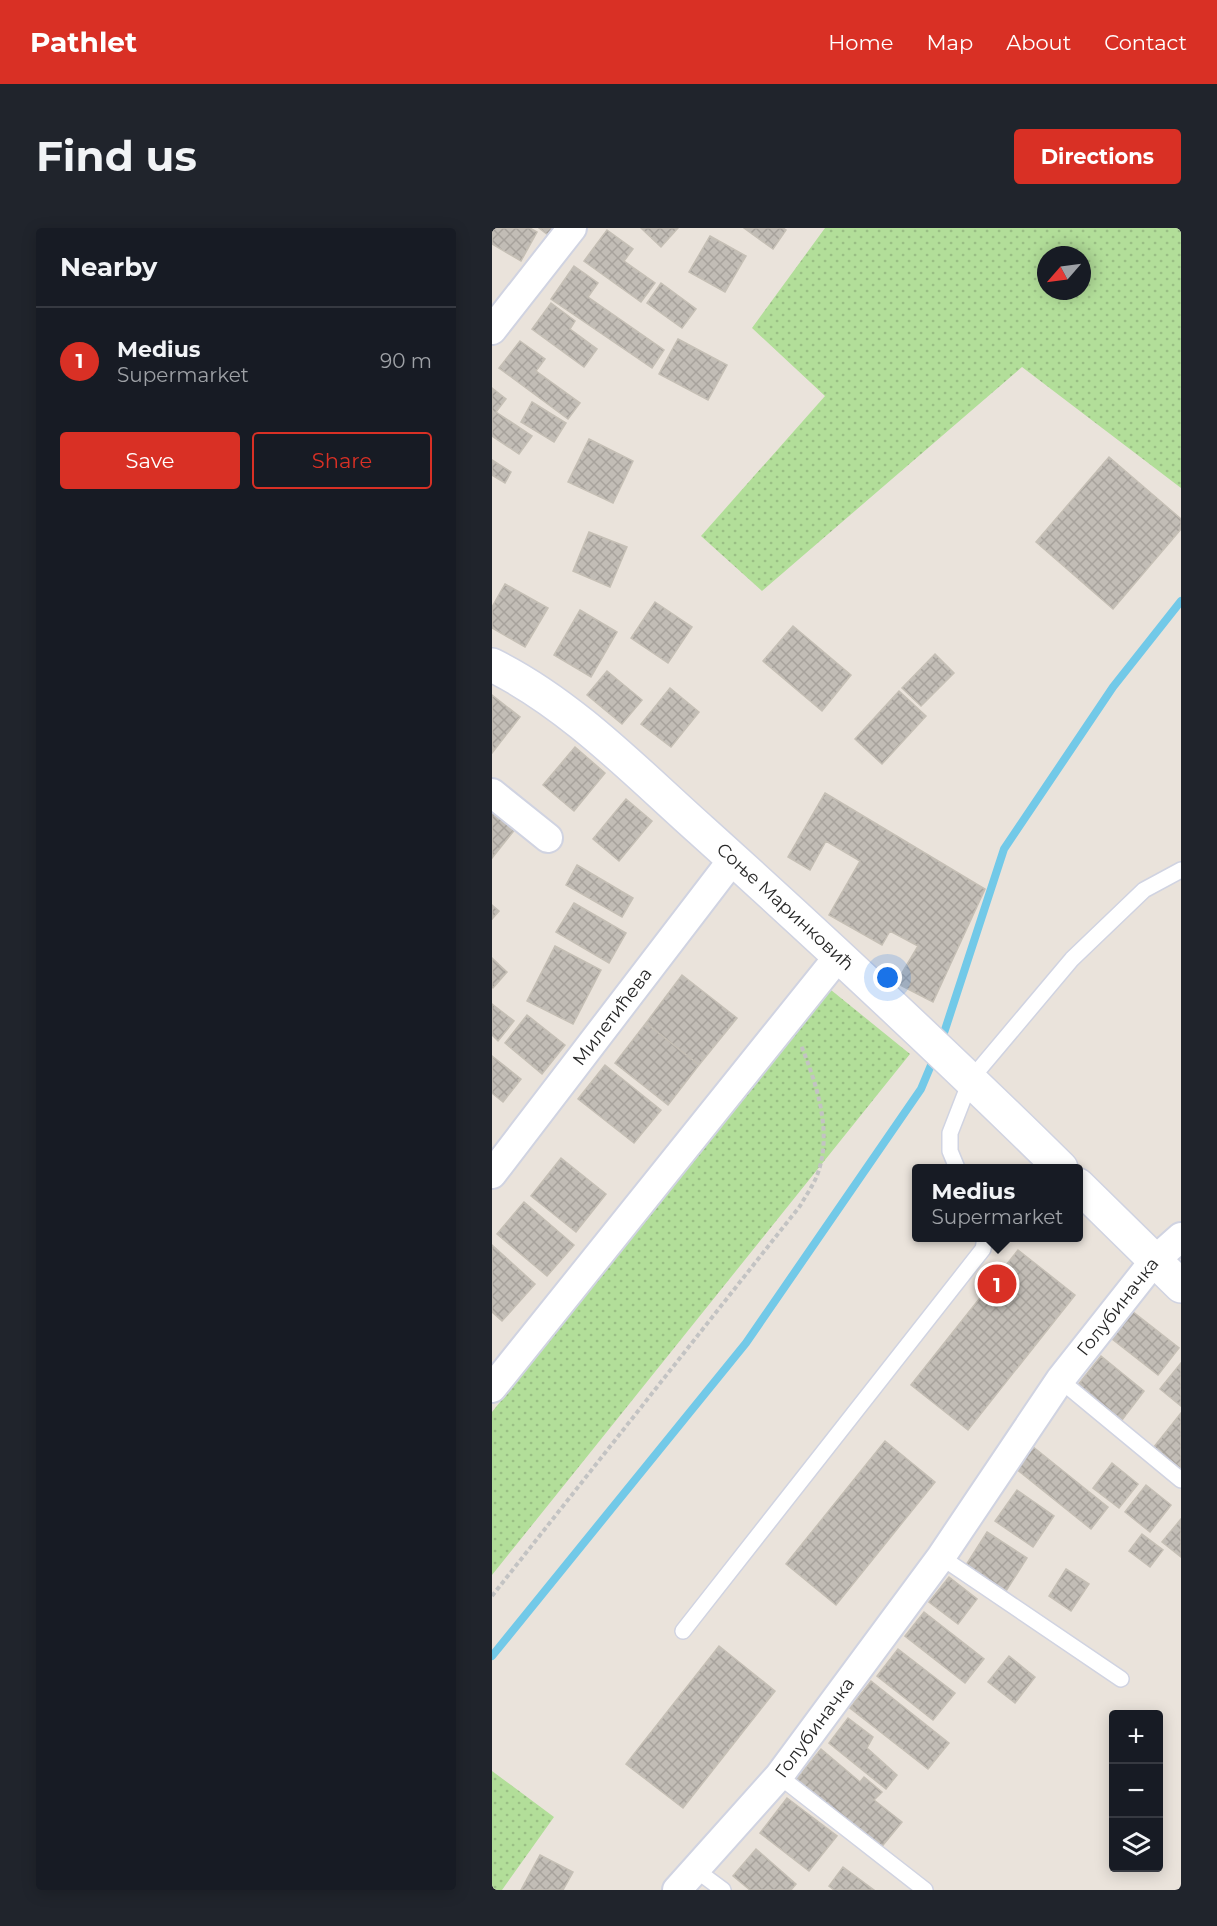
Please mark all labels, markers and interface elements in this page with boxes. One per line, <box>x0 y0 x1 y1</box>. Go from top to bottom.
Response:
text: Pathlet <box>30 25 137 59</box>
text: Home <box>828 30 893 55</box>
text: Map <box>926 30 973 55</box>
text: About <box>1006 30 1071 55</box>
text: Contact <box>1104 30 1187 55</box>
button: Directions <box>1014 129 1181 184</box>
text: Find us <box>36 130 197 182</box>
north arrow <box>1037 246 1091 300</box>
text: Nearby <box>60 251 157 283</box>
text: Medius <box>117 336 201 363</box>
text: 1 <box>76 349 83 373</box>
text: 90 m <box>380 349 432 373</box>
text: Supermarket <box>117 363 249 387</box>
button: Save <box>60 432 240 489</box>
button: Share <box>252 432 432 489</box>
street label: Соње Маринковић <box>712 838 858 975</box>
street label: Милетићева <box>568 963 657 1070</box>
your location <box>873 963 902 992</box>
popup <box>912 1164 1083 1242</box>
text: Medius <box>932 1178 1015 1205</box>
text: Supermarket <box>932 1205 1063 1229</box>
street label: Голубиначка <box>1072 1253 1163 1360</box>
pin: 1 <box>978 1262 1016 1306</box>
street label: Голубиначка <box>770 1673 859 1782</box>
map controls <box>1109 1710 1163 1872</box>
button: + <box>1109 1710 1163 1764</box>
button: − <box>1109 1764 1163 1818</box>
button: layers <box>1109 1818 1163 1872</box>

